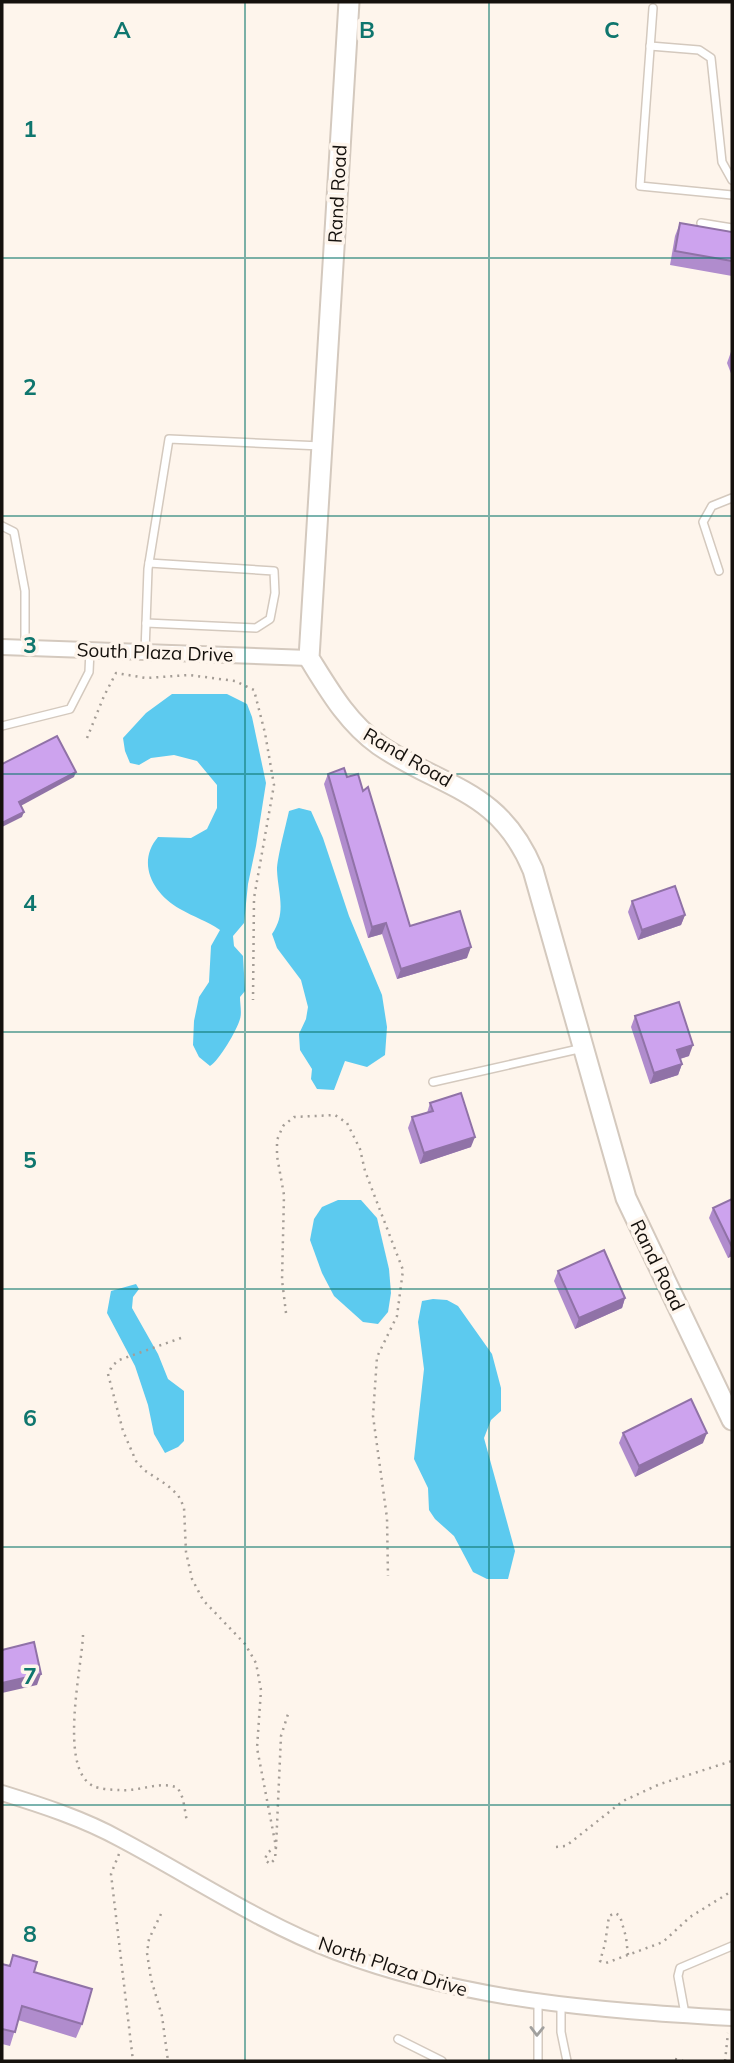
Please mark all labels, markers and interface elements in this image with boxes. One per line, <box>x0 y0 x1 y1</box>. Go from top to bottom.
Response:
text: A <box>113 15 131 44</box>
text: B <box>359 15 375 44</box>
text: C <box>604 15 620 44</box>
text: 1 <box>23 114 37 143</box>
street label: Rand Road <box>322 144 352 244</box>
text: 2 <box>23 372 37 401</box>
text: 3 <box>23 630 37 659</box>
street label: South Plaza Drive <box>76 637 234 667</box>
street label: Rand Road <box>359 722 457 792</box>
text: 4 <box>23 888 37 917</box>
text: 5 <box>23 1145 37 1174</box>
street label: Rand Road <box>626 1215 690 1315</box>
text: 6 <box>23 1403 37 1432</box>
text: 7 <box>23 1661 37 1690</box>
text: 8 <box>23 1919 37 1948</box>
street label: North Plaza Drive <box>315 1931 471 2001</box>
one-way arrow <box>529 2027 545 2037</box>

